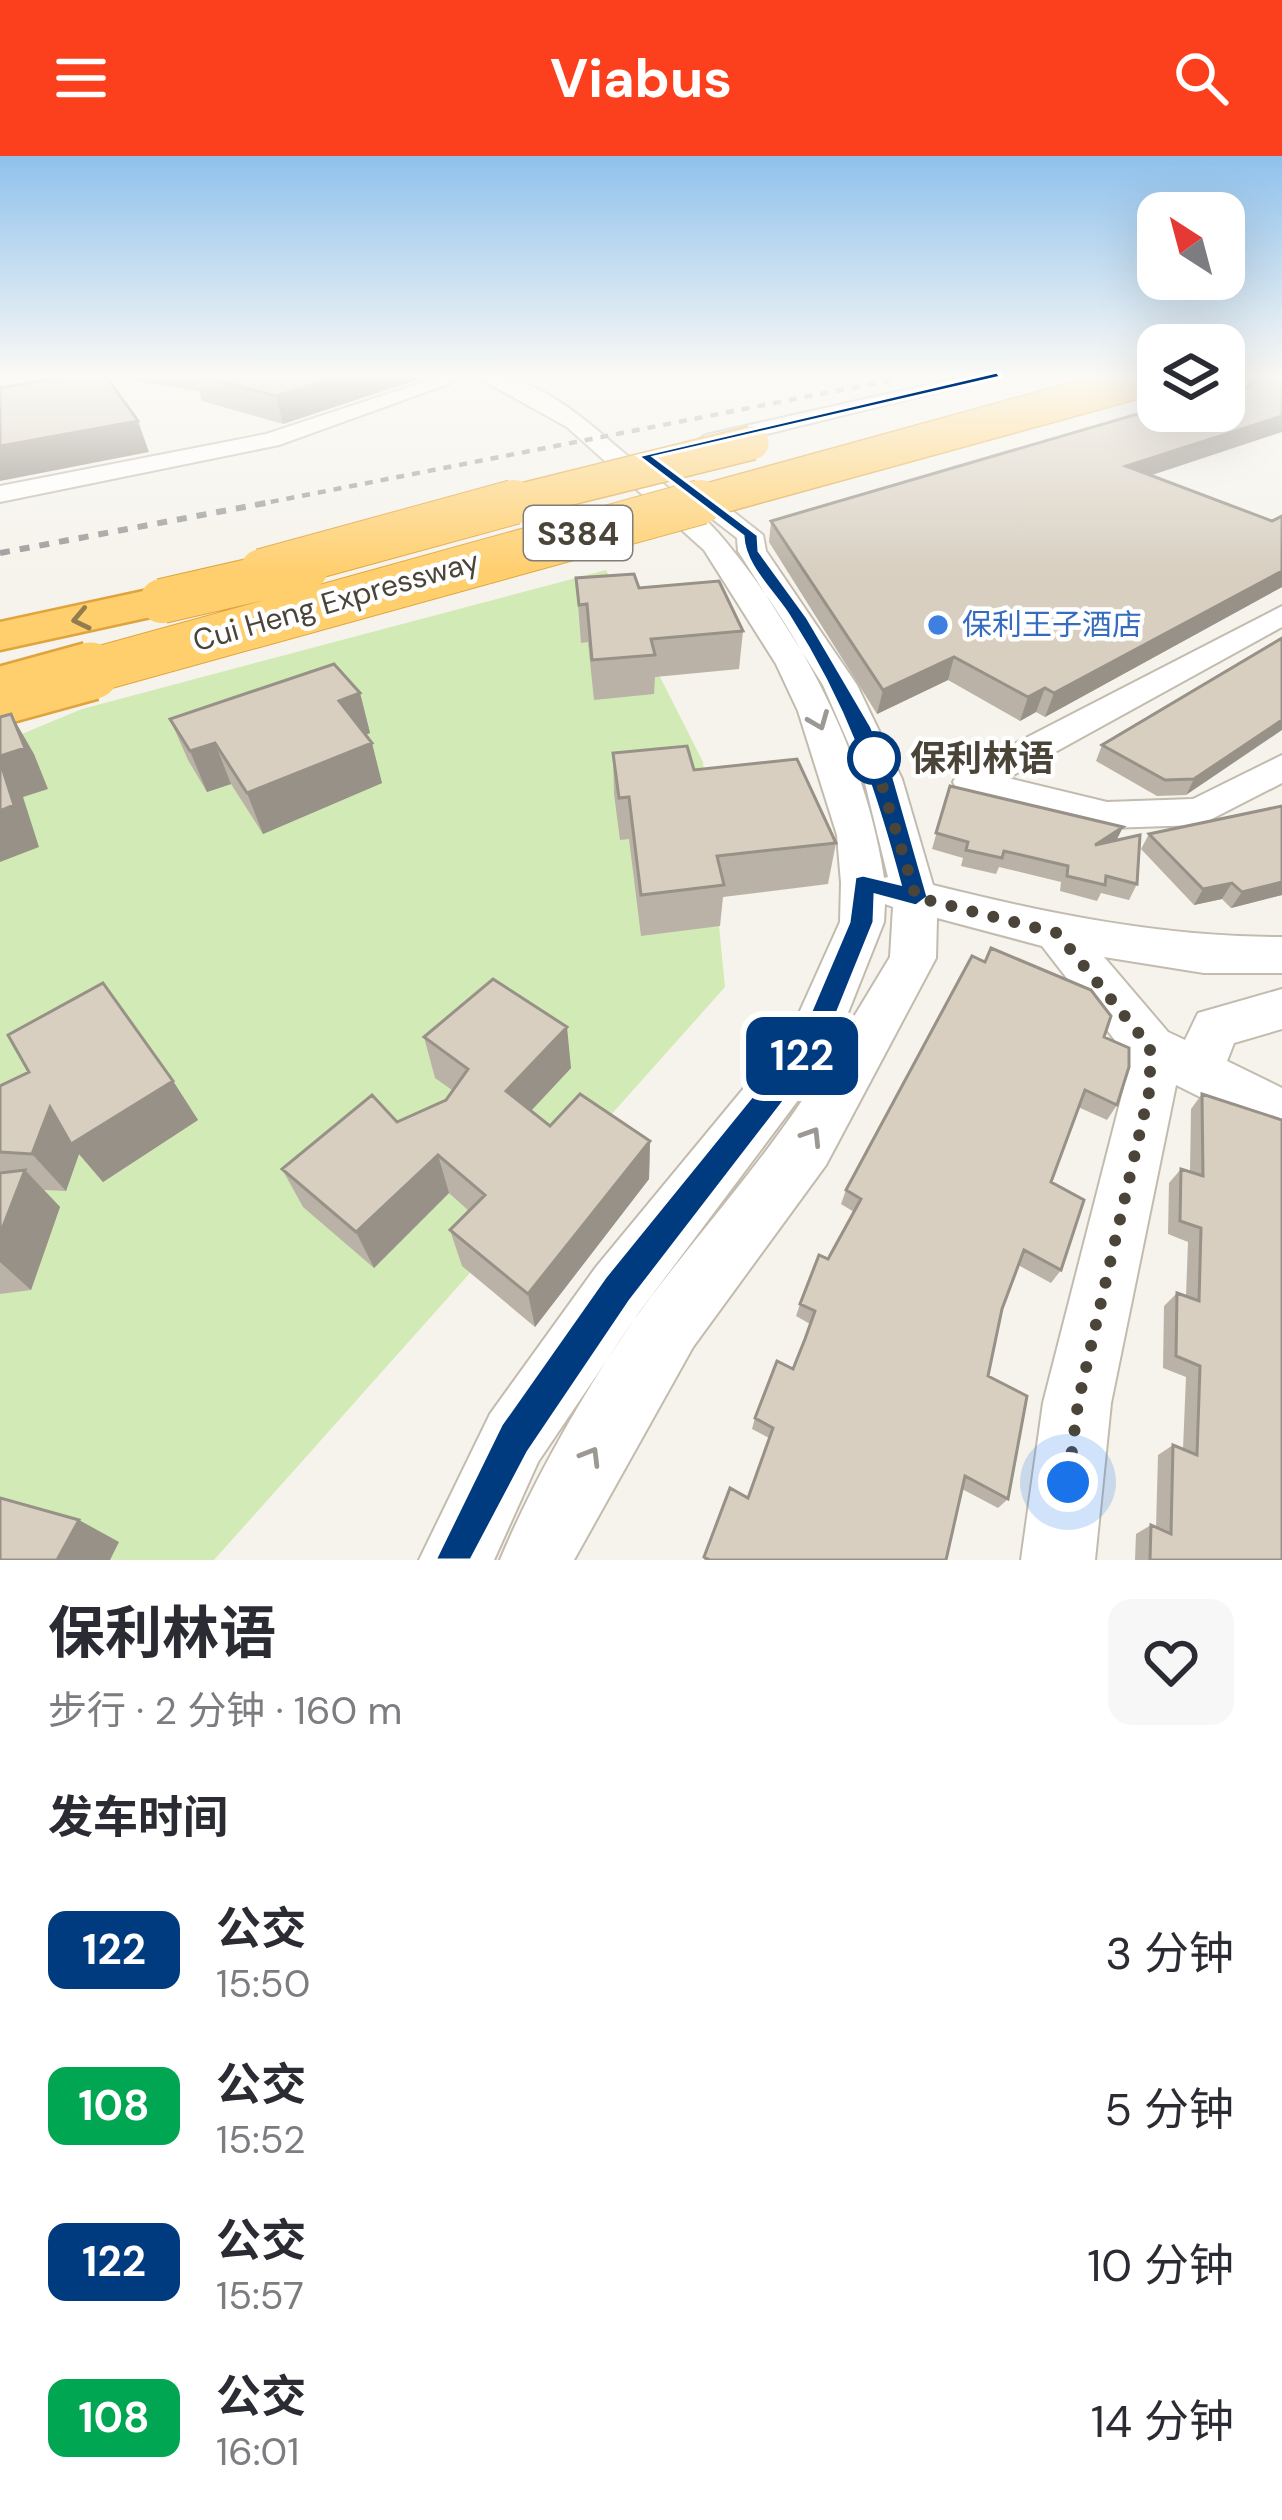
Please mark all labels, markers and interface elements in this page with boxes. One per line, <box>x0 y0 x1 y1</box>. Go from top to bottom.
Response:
text: Viabus <box>550 43 732 114</box>
icon: menu <box>48 45 114 111</box>
icon: search <box>1168 45 1234 111</box>
north arrow <box>1137 192 1245 300</box>
map controls <box>1137 192 1245 432</box>
button: layers <box>1137 324 1245 432</box>
road number: S384 <box>524 506 632 560</box>
street label: Cui Heng Expressway <box>188 541 484 660</box>
one-way arrow <box>71 605 91 630</box>
place label: 保利王子酒店 <box>962 605 1142 644</box>
marker: 保利王子酒店 <box>925 612 951 638</box>
one-way arrow <box>805 709 829 730</box>
marker: 保利林语 <box>849 733 899 783</box>
place label: 保利林语 <box>910 735 1054 782</box>
line badge: 122 <box>733 1017 871 1095</box>
text: 122 <box>770 1028 834 1083</box>
one-way arrow <box>798 1127 820 1149</box>
one-way arrow <box>577 1448 599 1469</box>
your location <box>1038 1452 1098 1512</box>
text: 保利林语 <box>48 1596 276 1671</box>
button: heart <box>1108 1599 1234 1725</box>
text: 步行 · 2 分钟 · 160 m <box>48 1685 402 1736</box>
text: 发车时间 <box>48 1788 228 1847</box>
text: 公交 <box>216 1899 306 1958</box>
text: 122 <box>82 1922 146 1977</box>
text: 3 分钟 <box>1105 1924 1234 1983</box>
text: 15:50 <box>216 1958 310 2009</box>
text: 公交 <box>216 2055 306 2114</box>
text: 108 <box>78 2078 150 2133</box>
text: 5 分钟 <box>1105 2080 1234 2139</box>
text: 15:52 <box>216 2114 305 2165</box>
text: 公交 <box>216 2211 306 2270</box>
text: 122 <box>82 2234 146 2289</box>
text: 10 分钟 <box>1087 2236 1234 2295</box>
text: 15:57 <box>216 2270 304 2321</box>
text: 公交 <box>216 2367 306 2426</box>
text: 108 <box>78 2390 150 2445</box>
text: 14 分钟 <box>1091 2392 1234 2451</box>
text: 16:01 <box>216 2426 299 2477</box>

